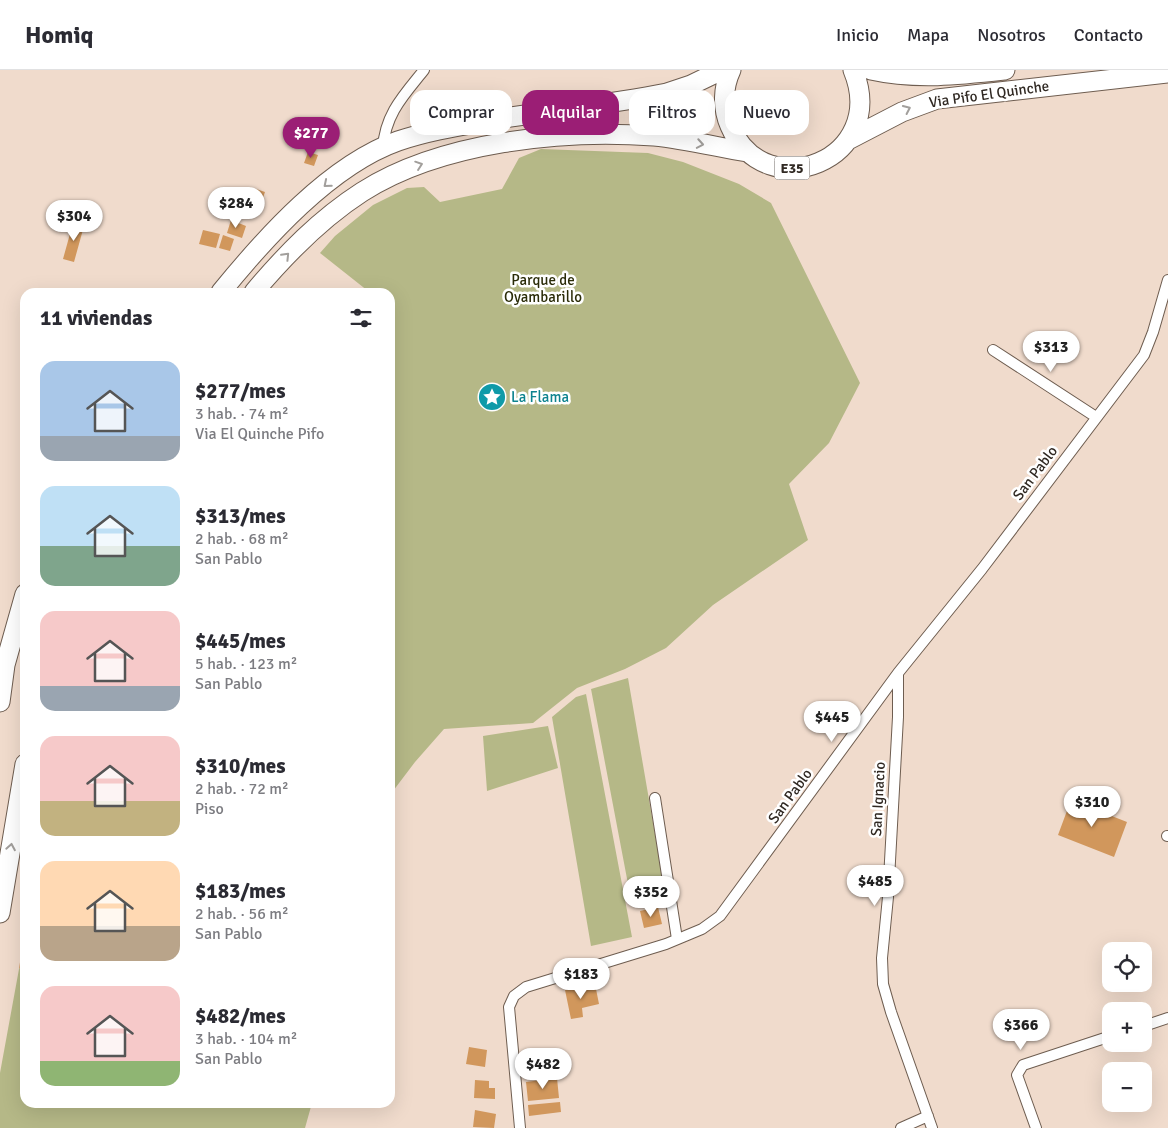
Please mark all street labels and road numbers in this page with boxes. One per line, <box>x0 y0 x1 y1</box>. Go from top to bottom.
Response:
street label: Via Pifo El Quinche <box>928 77 1050 111</box>
road number: E35 <box>774 156 810 180</box>
street label: San Pablo <box>1009 442 1061 504</box>
street label: San Ignacio <box>867 761 889 837</box>
street label: San Pablo <box>764 765 816 827</box>

